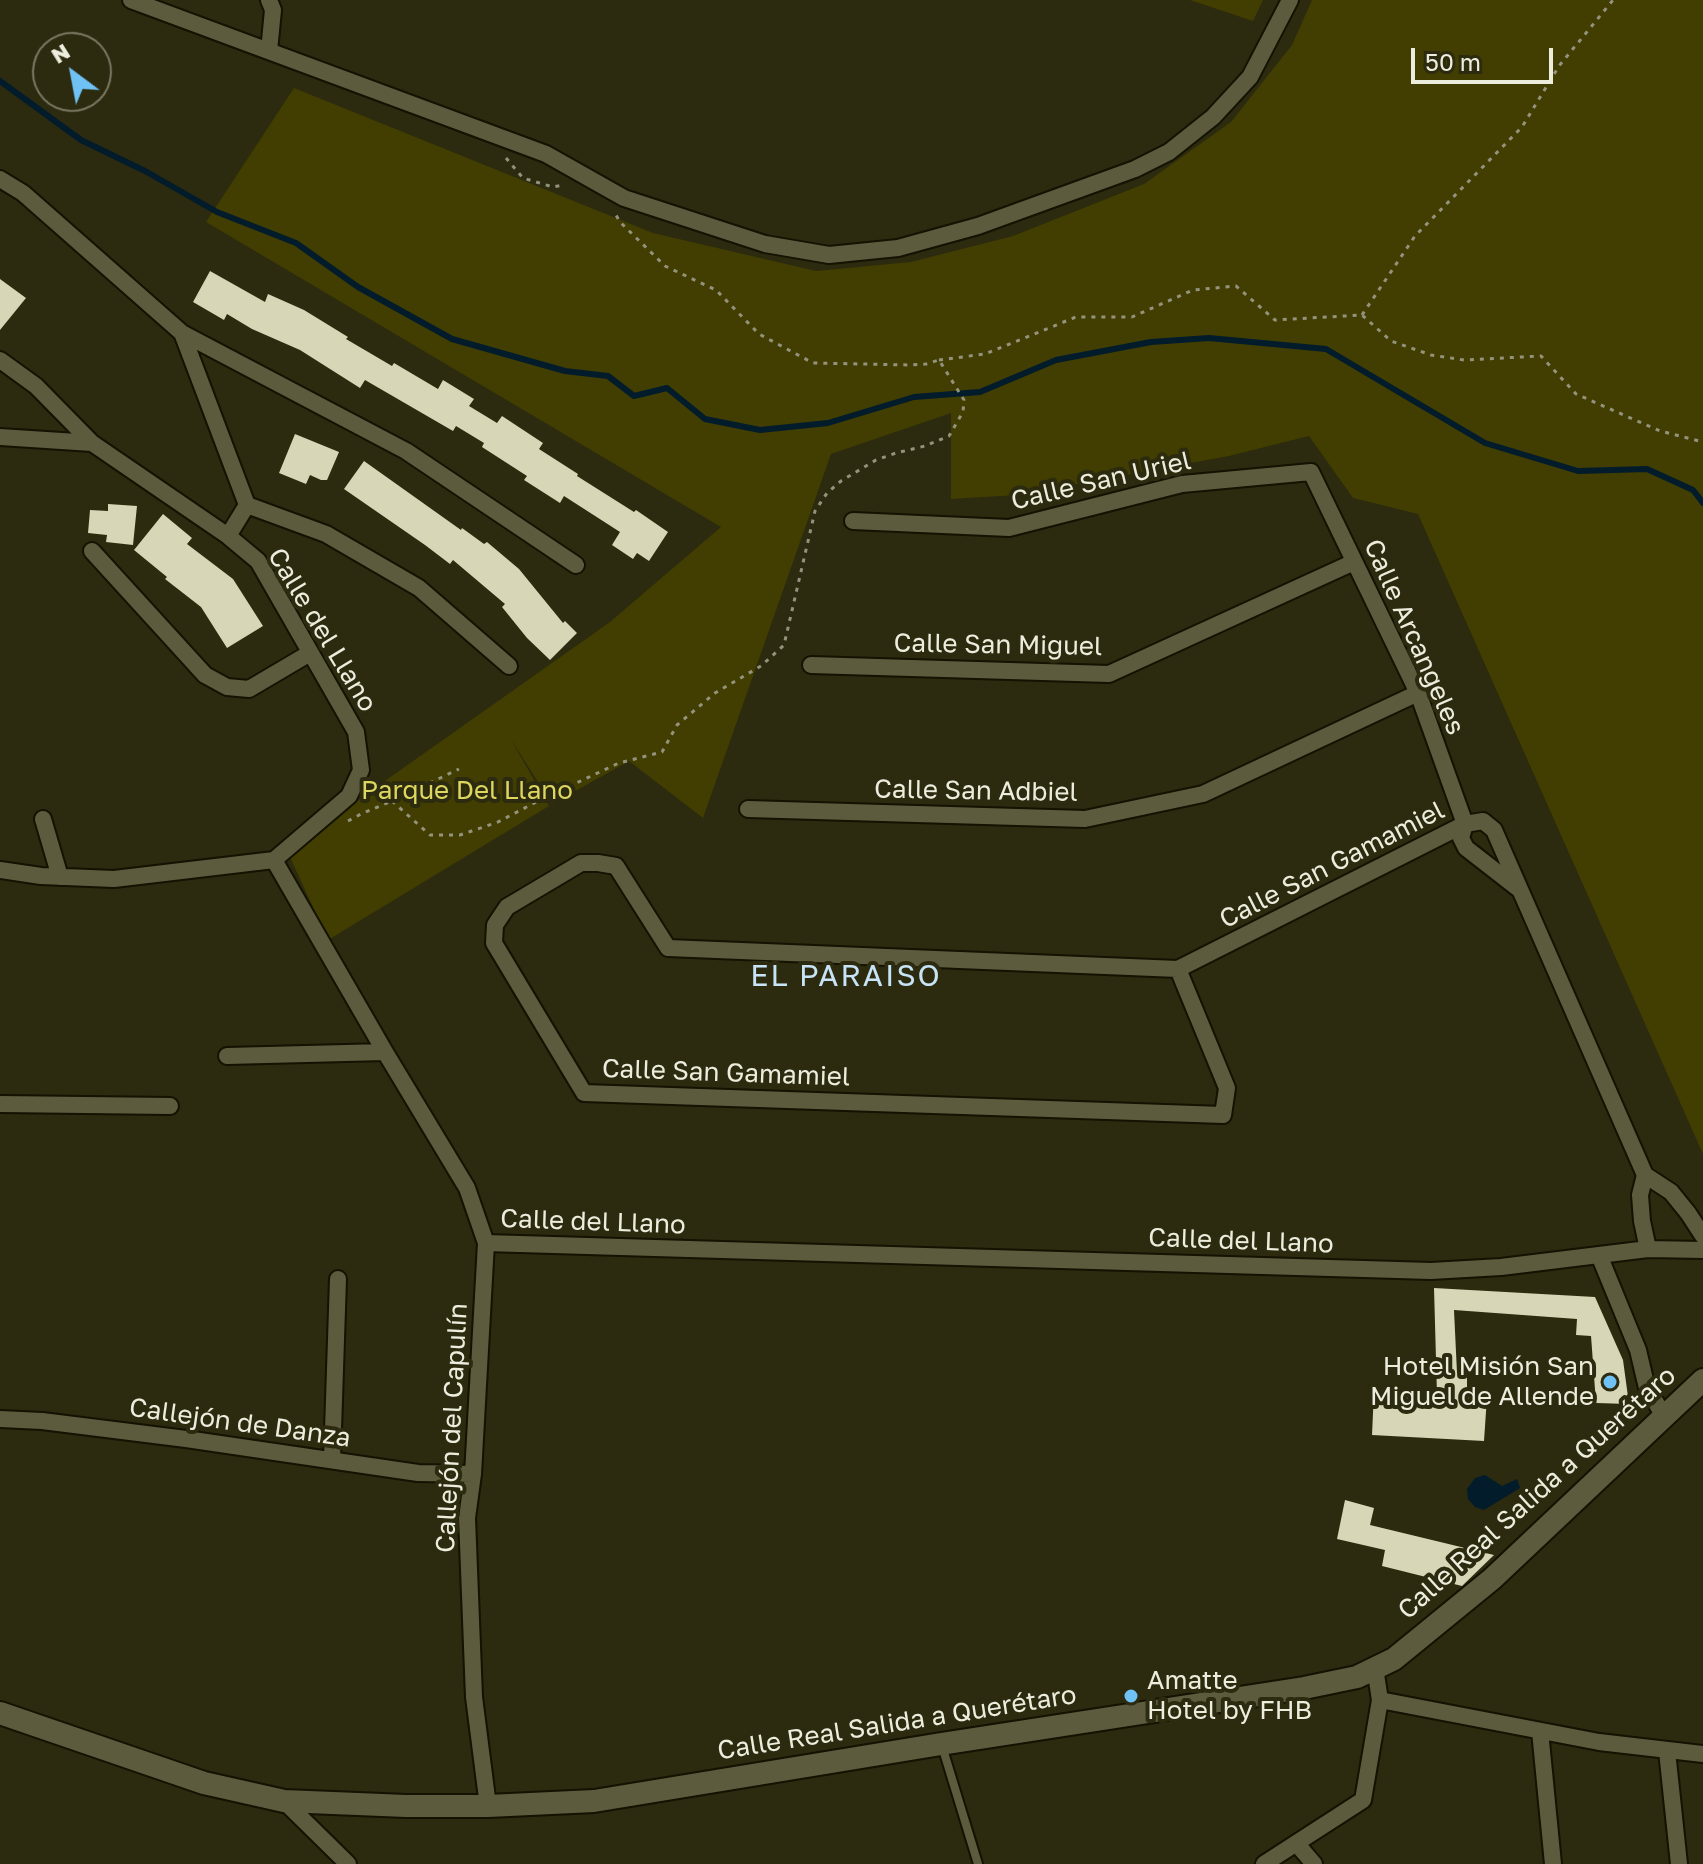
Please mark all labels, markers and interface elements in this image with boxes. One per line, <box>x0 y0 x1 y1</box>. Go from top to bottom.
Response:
north arrow <box>32 32 112 112</box>
scale bar <box>1415 32 1557 82</box>
text: N <box>46 37 74 69</box>
text: 50 m <box>1425 47 1481 76</box>
street label: Calle San Uriel <box>1008 445 1194 517</box>
street label: Calle Arcangeles <box>1357 535 1471 739</box>
street label: Calle del Llano <box>261 543 383 717</box>
street label: Calle San Miguel <box>893 628 1103 662</box>
street label: Calle San Adbiel <box>874 774 1078 808</box>
park label: Parque Del Llano <box>361 775 573 807</box>
street label: Calle San Gamamiel <box>1214 795 1450 935</box>
district label: EL PARAISO <box>750 958 942 994</box>
street label: Calle San Gamamiel <box>601 1053 851 1093</box>
street label: Calle del Llano <box>500 1203 686 1241</box>
street label: Calle del Llano <box>1148 1222 1334 1260</box>
street label: Callejón del Capulín <box>430 1302 474 1554</box>
place label: Hotel Misión San Miguel de Allende <box>1370 1351 1594 1412</box>
street label: Calle Real Salida a Querétaro <box>1392 1360 1682 1626</box>
marker: Hotel Misión San Miguel de Allende <box>1601 1373 1619 1391</box>
street label: Callejón de Danza <box>127 1392 353 1454</box>
place label: Amatte Hotel by FHB <box>1147 1665 1312 1726</box>
street label: Calle Real Salida a Querétaro <box>715 1679 1079 1767</box>
marker: Amatte Hotel by FHB <box>1122 1687 1140 1705</box>

